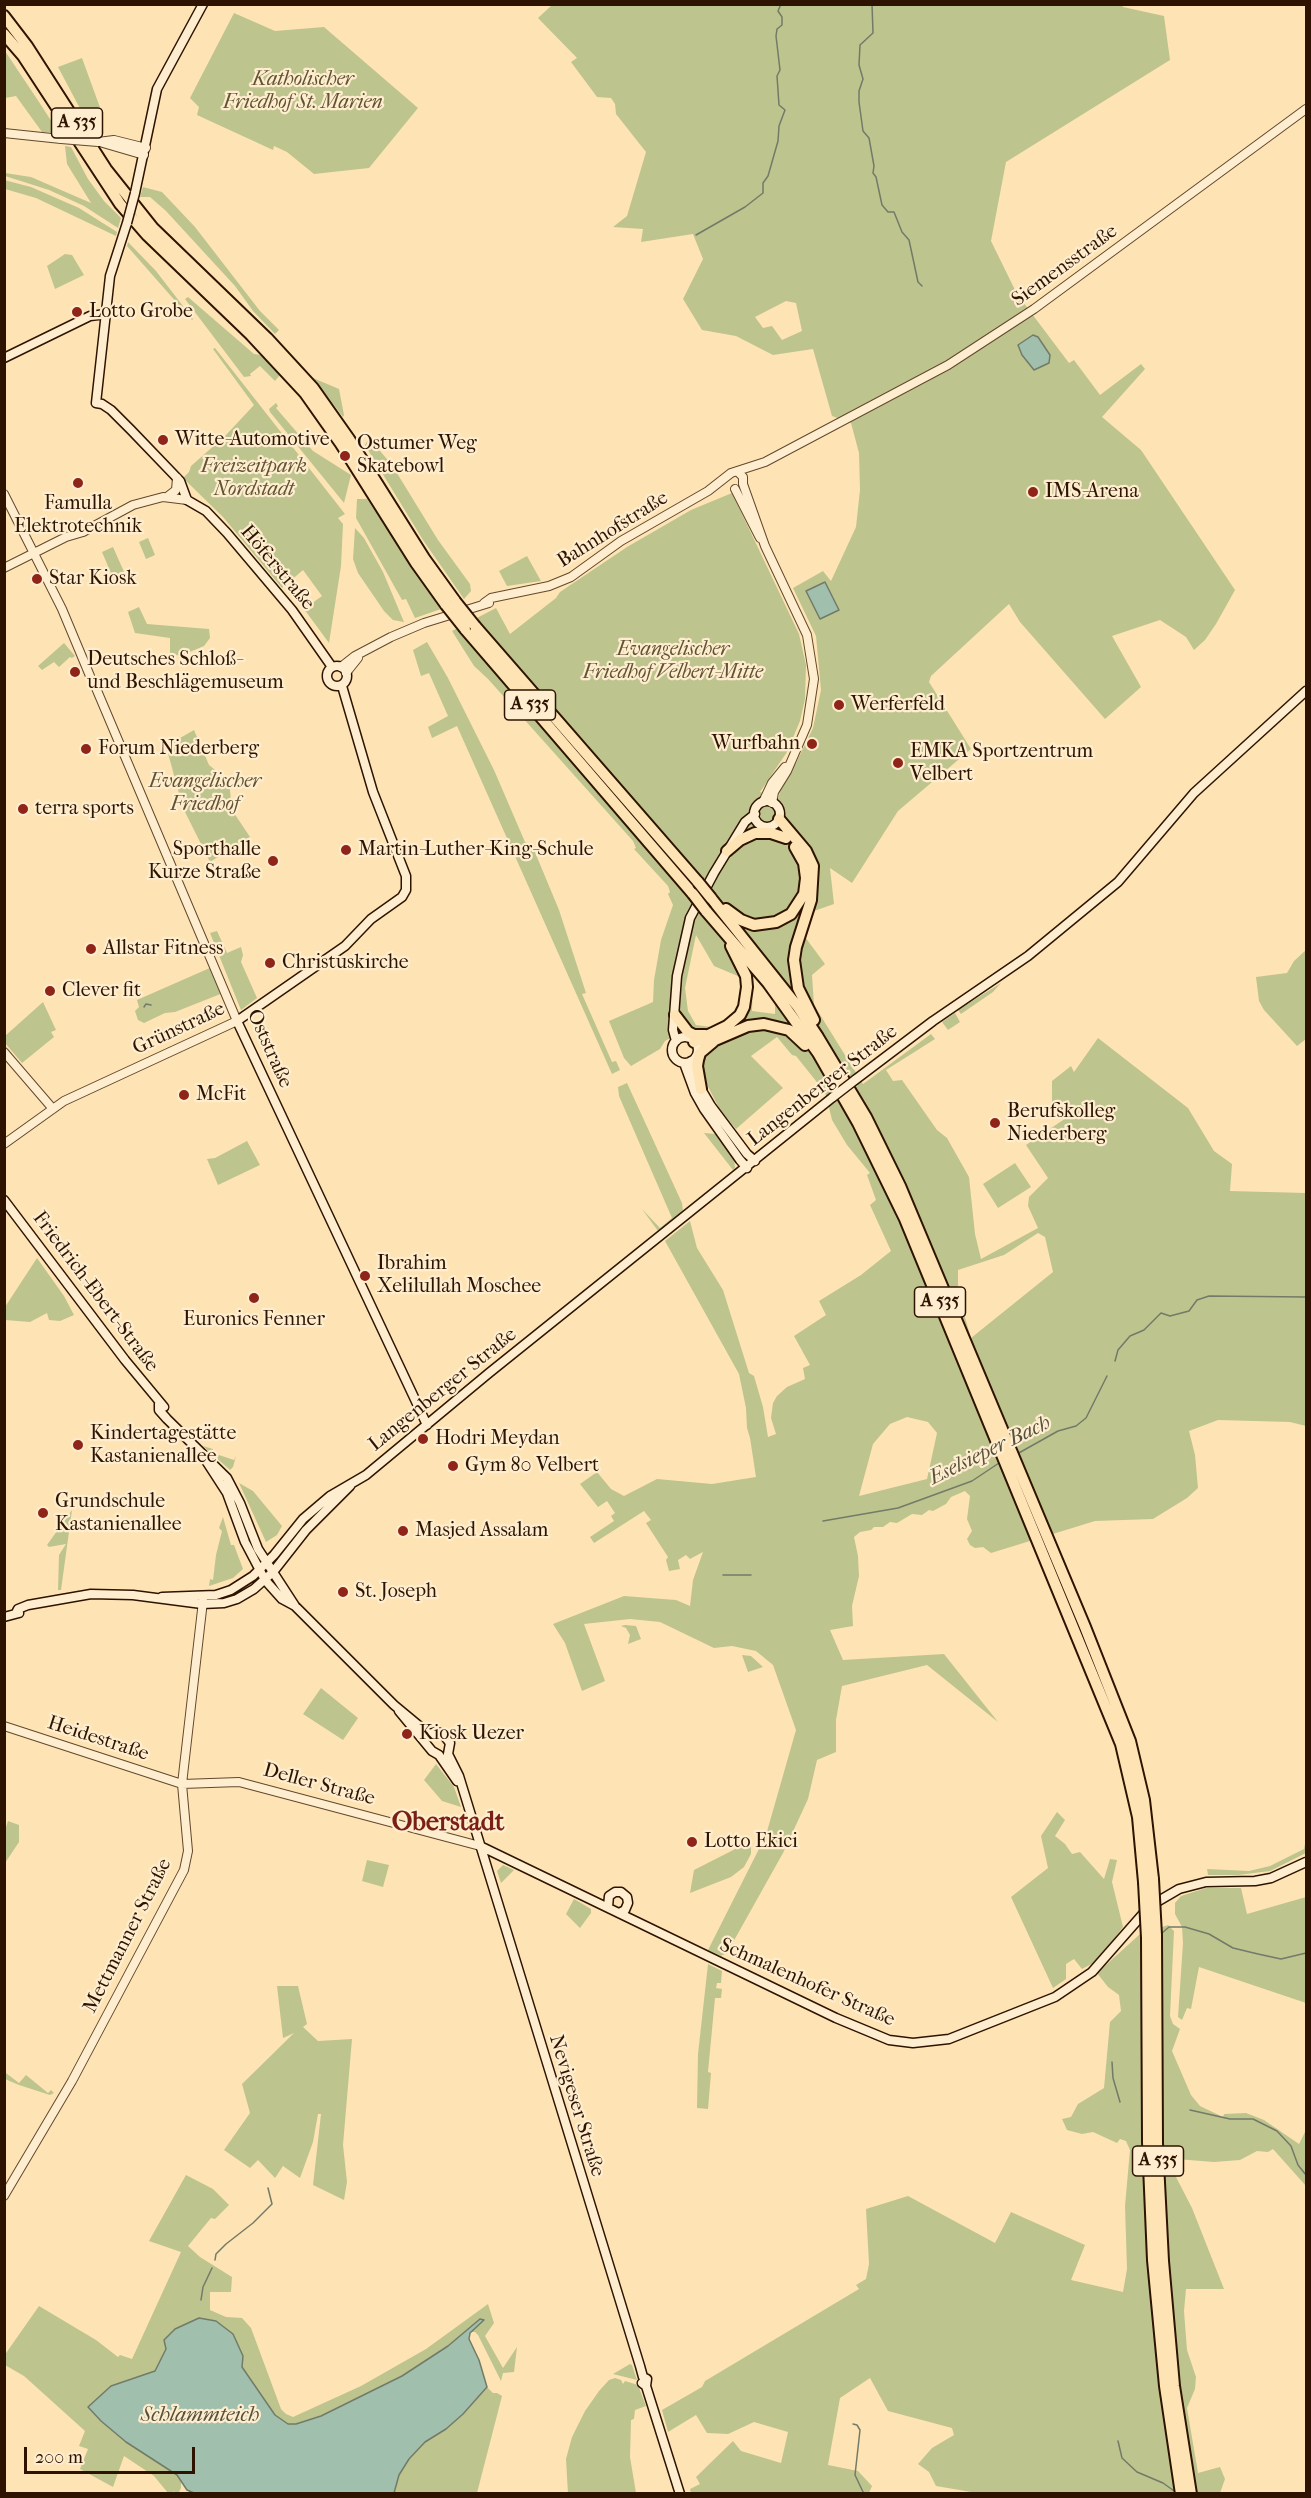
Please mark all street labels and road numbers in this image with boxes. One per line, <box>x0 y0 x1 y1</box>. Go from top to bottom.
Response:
road number: A 535 <box>52 108 103 138</box>
street label: Siemensstraße <box>1008 220 1122 312</box>
street label: Bahnhofstraße <box>553 486 673 574</box>
street label: Höferstraße <box>235 521 319 615</box>
road number: A 535 <box>504 690 556 720</box>
street label: Grünstraße <box>129 997 229 1061</box>
street label: Oststraße <box>241 1006 297 1092</box>
street label: Langenberger Straße <box>743 1020 903 1152</box>
street label: Friedrich-Ebert-Straße <box>27 1207 163 1377</box>
road number: A 535 <box>914 1287 966 1317</box>
street label: Langenberger Straße <box>364 1323 522 1457</box>
street label: Heidestraße <box>44 1711 152 1767</box>
street label: Deller Straße <box>260 1759 378 1811</box>
street label: Mettmanner Straße <box>79 1855 177 2017</box>
street label: Schmalenhofer Straße <box>716 1934 898 2032</box>
street label: Nevigeser Straße <box>543 2032 609 2180</box>
road number: A 535 <box>1132 2146 1184 2176</box>

